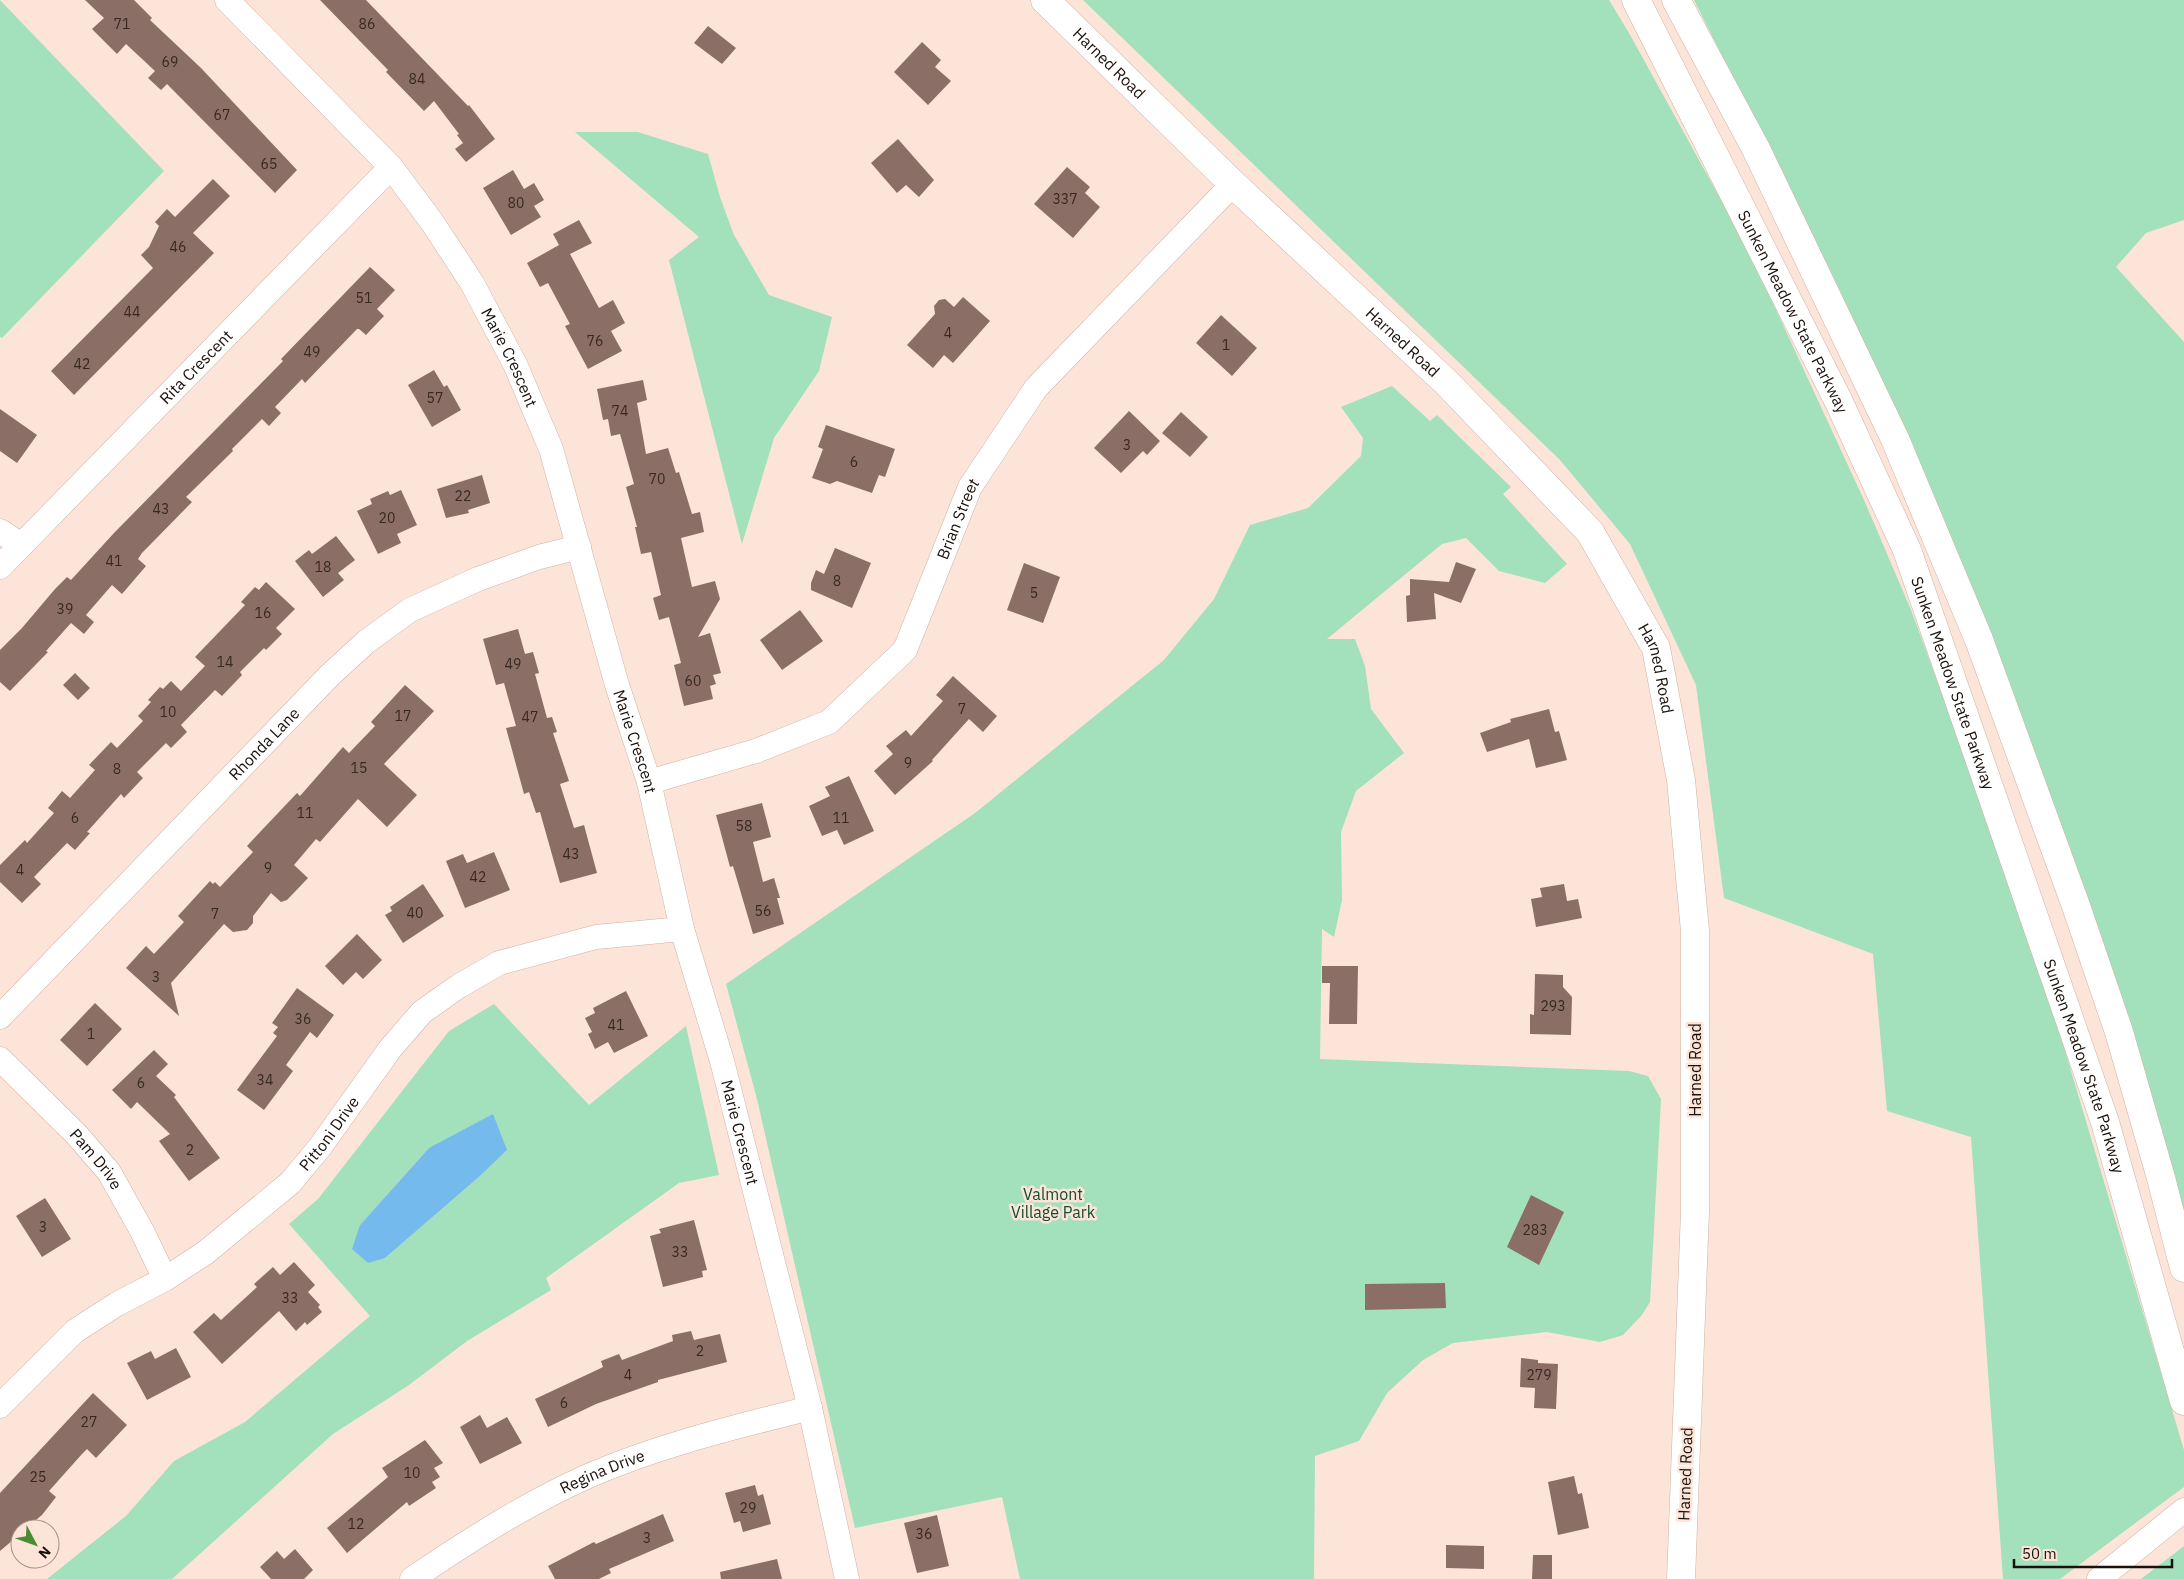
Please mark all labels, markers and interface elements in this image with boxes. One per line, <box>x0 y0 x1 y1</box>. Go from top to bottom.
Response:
house number: 71 <box>114 15 130 33</box>
house number: 86 <box>359 15 375 33</box>
street label: Harned Road <box>1069 23 1150 103</box>
house number: 69 <box>162 53 178 71</box>
house number: 84 <box>409 70 425 88</box>
house number: 67 <box>214 106 230 124</box>
house number: 65 <box>261 155 277 173</box>
house number: 337 <box>1052 190 1078 208</box>
house number: 80 <box>508 194 524 212</box>
street label: Sunken Meadow State Parkway <box>1734 207 1853 416</box>
house number: 46 <box>170 238 186 256</box>
house number: 51 <box>356 289 372 307</box>
house number: 44 <box>124 303 140 321</box>
street label: Harned Road <box>1362 303 1444 381</box>
street label: Marie Crescent <box>477 304 542 410</box>
house number: 4 <box>944 324 952 342</box>
street label: Rita Crescent <box>155 325 236 408</box>
house number: 76 <box>587 332 603 350</box>
house number: 1 <box>1222 336 1230 354</box>
house number: 49 <box>304 343 320 361</box>
house number: 42 <box>74 355 90 373</box>
house number: 57 <box>427 389 443 407</box>
house number: 74 <box>612 402 628 420</box>
house number: 3 <box>1123 436 1131 454</box>
house number: 6 <box>850 453 858 471</box>
house number: 70 <box>649 470 665 488</box>
street label: Brian Street <box>932 474 983 562</box>
house number: 22 <box>455 487 471 505</box>
house number: 43 <box>153 500 169 518</box>
house number: 20 <box>379 509 395 527</box>
house number: 41 <box>106 552 122 570</box>
house number: 18 <box>315 558 331 576</box>
house number: 8 <box>833 572 841 590</box>
street label: Sunken Meadow State Parkway <box>1907 574 1999 792</box>
house number: 5 <box>1030 584 1038 602</box>
house number: 39 <box>57 600 73 618</box>
house number: 16 <box>255 604 271 622</box>
street label: Harned Road <box>1634 620 1678 715</box>
house number: 14 <box>217 653 233 671</box>
house number: 49 <box>505 655 521 673</box>
house number: 60 <box>685 672 701 690</box>
street label: Marie Crescent <box>609 687 661 795</box>
house number: 7 <box>958 700 966 718</box>
house number: 10 <box>160 703 176 721</box>
street label: Rhonda Lane <box>224 703 304 784</box>
house number: 17 <box>395 707 411 725</box>
house number: 47 <box>522 708 538 726</box>
house number: 9 <box>904 754 912 772</box>
house number: 15 <box>351 759 367 777</box>
house number: 8 <box>113 760 121 778</box>
house number: 11 <box>297 804 313 822</box>
house number: 6 <box>71 809 79 827</box>
house number: 11 <box>833 809 849 827</box>
house number: 58 <box>736 817 752 835</box>
house number: 43 <box>563 845 579 863</box>
house number: 9 <box>264 859 272 877</box>
house number: 4 <box>16 861 24 879</box>
house number: 42 <box>470 868 486 886</box>
house number: 56 <box>755 902 771 920</box>
house number: 40 <box>407 904 423 922</box>
house number: 7 <box>211 905 219 923</box>
street label: Sunken Meadow State Parkway <box>2039 956 2129 1175</box>
house number: 3 <box>152 968 160 986</box>
house number: 293 <box>1540 997 1566 1015</box>
house number: 36 <box>295 1010 311 1028</box>
house number: 41 <box>608 1016 624 1034</box>
street label: Harned Road <box>1685 1023 1705 1117</box>
house number: 1 <box>87 1025 95 1043</box>
house number: 34 <box>257 1071 273 1089</box>
house number: 6 <box>137 1074 145 1092</box>
street label: Marie Crescent <box>717 1078 763 1187</box>
street label: Pittoni Drive <box>295 1092 363 1175</box>
street label: Pam Drive <box>66 1124 127 1193</box>
house number: 2 <box>186 1141 194 1159</box>
park label: Valmont Village Park <box>1011 1184 1096 1222</box>
house number: 3 <box>39 1218 47 1236</box>
house number: 283 <box>1522 1221 1548 1239</box>
house number: 33 <box>672 1243 688 1261</box>
house number: 33 <box>282 1289 298 1307</box>
house number: 2 <box>696 1342 704 1360</box>
house number: 4 <box>624 1366 632 1384</box>
house number: 279 <box>1526 1366 1552 1384</box>
house number: 6 <box>560 1394 568 1412</box>
house number: 27 <box>81 1413 97 1431</box>
street label: Harned Road <box>1673 1427 1697 1521</box>
street label: Regina Drive <box>556 1445 647 1498</box>
house number: 10 <box>404 1464 420 1482</box>
house number: 25 <box>30 1468 46 1486</box>
house number: 29 <box>740 1499 756 1517</box>
house number: 12 <box>348 1515 364 1533</box>
north arrow <box>10 1519 60 1569</box>
house number: 36 <box>916 1525 932 1543</box>
house number: 3 <box>643 1529 651 1547</box>
scale bar <box>2014 1536 2172 1568</box>
text: N <box>35 1543 55 1562</box>
text: 50 m <box>2022 1544 2057 1563</box>

